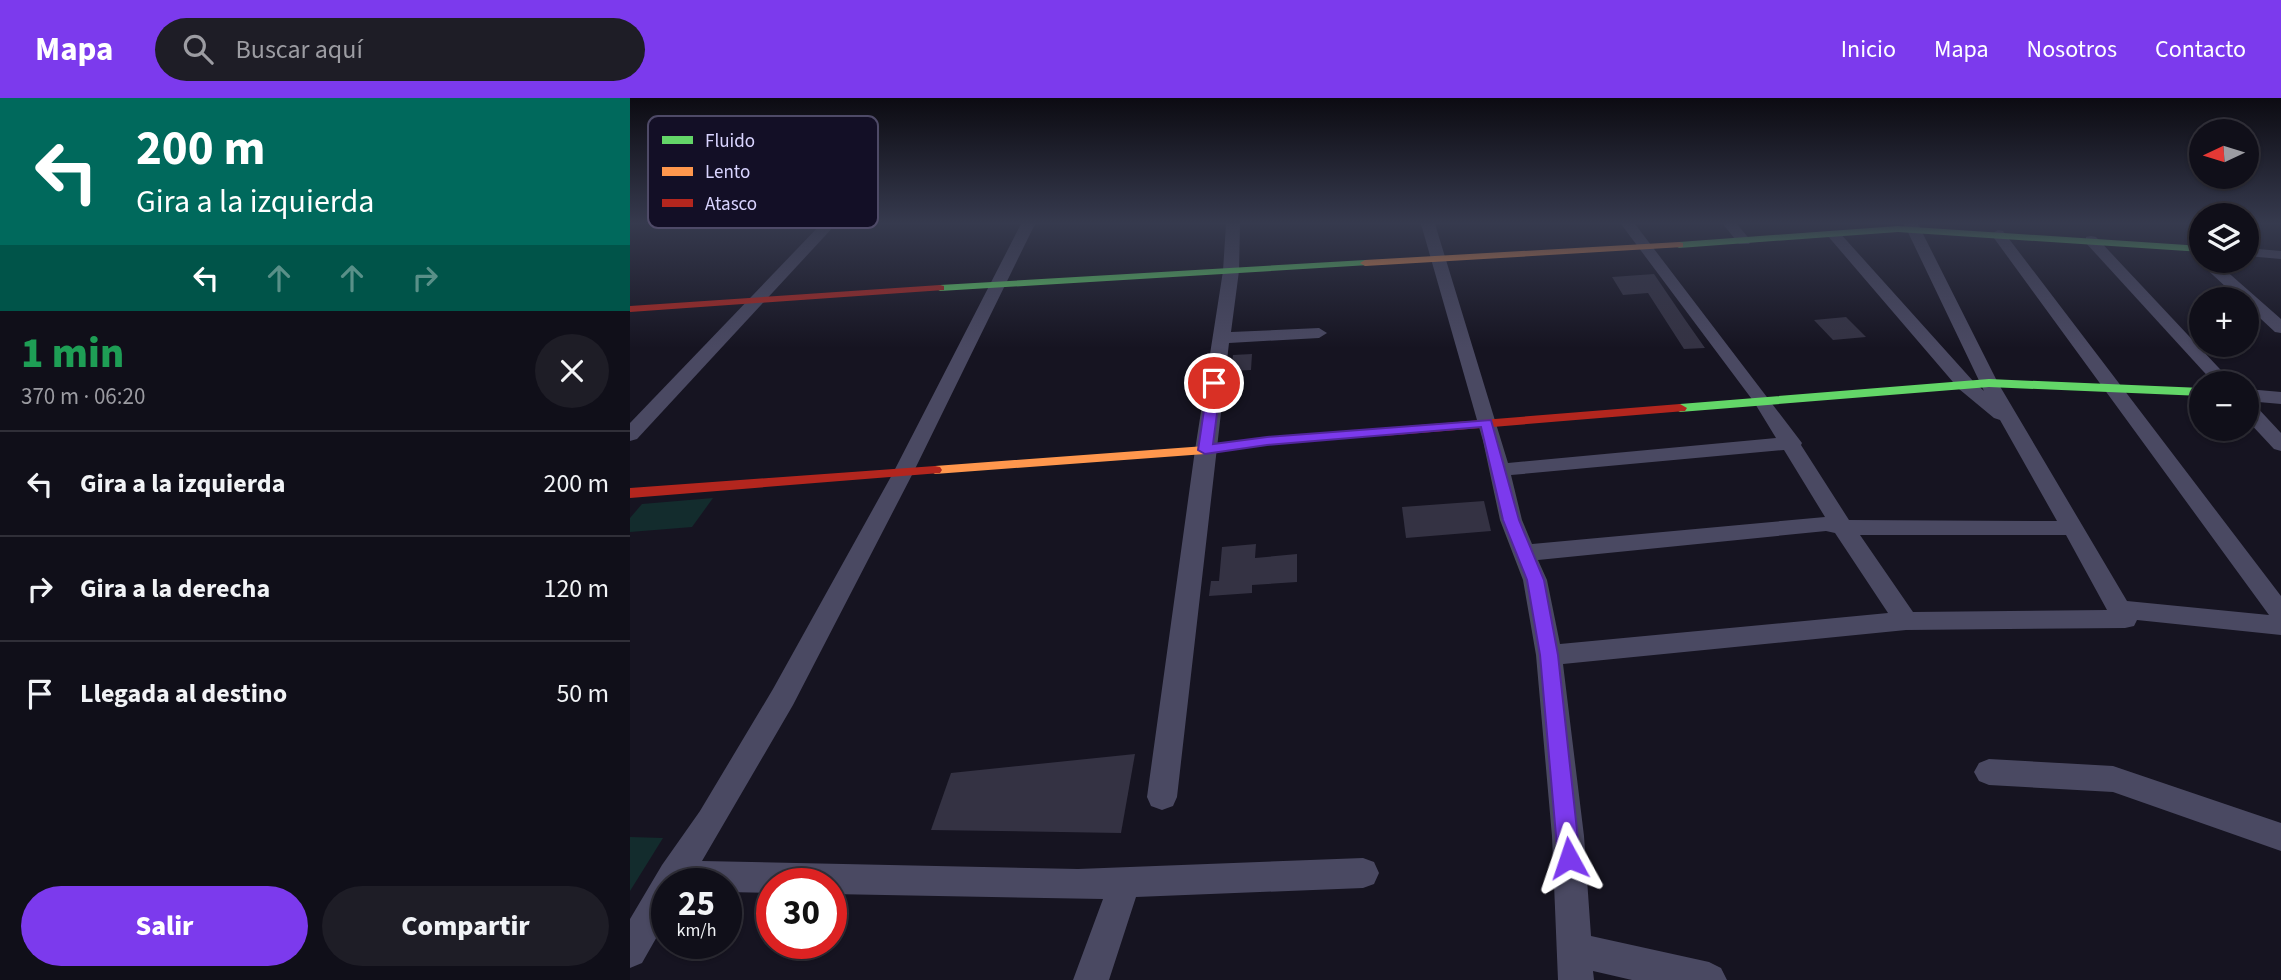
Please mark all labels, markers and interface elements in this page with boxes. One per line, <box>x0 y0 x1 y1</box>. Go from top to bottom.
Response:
search box <box>155 18 645 81</box>
text: Mapa <box>35 26 113 73</box>
icon: search <box>179 30 217 68</box>
text: Buscar aquí <box>235 31 363 68</box>
text: Inicio <box>1841 32 1896 67</box>
text: Mapa <box>1934 32 1989 67</box>
text: Nosotros <box>2027 32 2117 67</box>
text: Contacto <box>2155 32 2246 67</box>
text: 200 m <box>136 114 265 184</box>
legend <box>648 116 878 228</box>
north arrow <box>2189 119 2259 189</box>
map controls <box>2189 119 2259 441</box>
icon: left <box>21 126 112 217</box>
text: Fluido <box>705 128 755 155</box>
text: Lento <box>705 159 750 186</box>
text: Gira a la izquierda <box>136 179 374 225</box>
text: Atasco <box>705 191 757 218</box>
button: layers <box>2189 203 2259 273</box>
icon: left <box>187 259 225 297</box>
icon: ahead <box>260 259 298 297</box>
icon: ahead <box>333 259 371 297</box>
icon: right <box>406 259 444 297</box>
button: + <box>2189 287 2259 357</box>
text: 1 min <box>21 324 124 384</box>
button: close <box>535 334 609 408</box>
pin <box>1184 353 1244 413</box>
icon: arrive <box>1195 364 1233 402</box>
button: − <box>2189 371 2259 441</box>
text: 370 m · 06:20 <box>21 380 145 413</box>
icon: left <box>21 465 59 503</box>
text: Gira a la izquierda <box>80 465 285 502</box>
text: 200 m <box>543 465 609 502</box>
icon: right <box>21 570 59 608</box>
text: Gira a la derecha <box>80 570 270 607</box>
text: 120 m <box>543 570 609 607</box>
icon: arrive <box>21 675 59 713</box>
text: Llegada al destino <box>80 675 287 712</box>
text: 50 m <box>556 675 609 712</box>
position arrow <box>1532 821 1606 895</box>
speed limit sign: 30 <box>756 868 847 959</box>
text: 25 <box>678 879 715 929</box>
button: Salir <box>21 886 308 966</box>
button: Compartir <box>322 886 609 966</box>
text: km/h <box>677 918 716 943</box>

